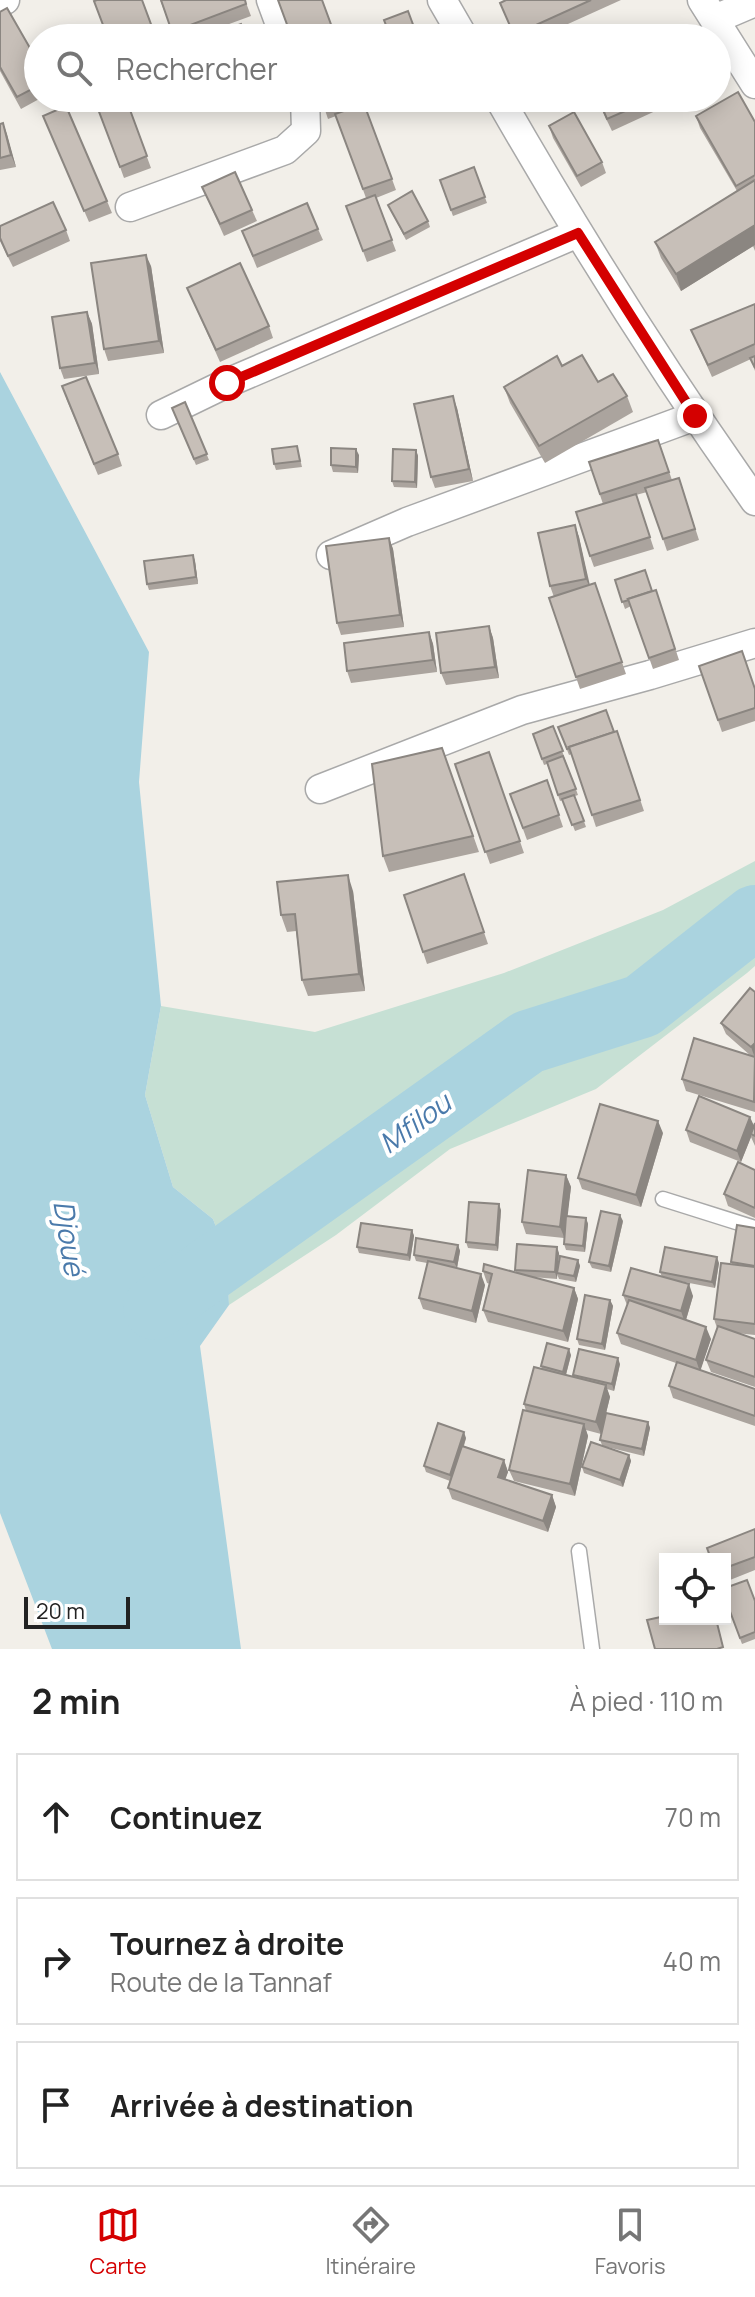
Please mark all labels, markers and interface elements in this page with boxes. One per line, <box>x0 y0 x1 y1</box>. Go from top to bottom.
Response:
search box <box>24 24 731 112</box>
icon: search <box>52 46 96 90</box>
text: Rechercher <box>116 48 278 89</box>
route start <box>209 365 245 401</box>
route end <box>677 398 713 434</box>
water label: Mfilou <box>371 1082 460 1161</box>
water label: Djoué <box>45 1198 95 1280</box>
map controls <box>659 1553 731 1625</box>
button: locate <box>659 1553 731 1625</box>
scale bar <box>24 1593 130 1629</box>
text: 20 m <box>36 1596 85 1626</box>
text: 2 min <box>32 1678 120 1724</box>
text: À pied · 110 m <box>570 1683 723 1719</box>
icon: ahead <box>34 1795 78 1839</box>
text: Continuez <box>110 1797 262 1838</box>
text: 70 m <box>665 1799 721 1835</box>
text: Tournez à droite <box>110 1923 344 1964</box>
icon: right <box>34 1939 78 1983</box>
text: 40 m <box>663 1943 721 1979</box>
text: Route de la Tannaf <box>110 1964 332 2000</box>
icon: arrive <box>34 2083 78 2127</box>
text: Arrivée à destination <box>110 2085 413 2126</box>
tab: Carte <box>89 2203 147 2281</box>
tab: Itinéraire <box>325 2203 416 2281</box>
tab: Favoris <box>595 2203 666 2281</box>

